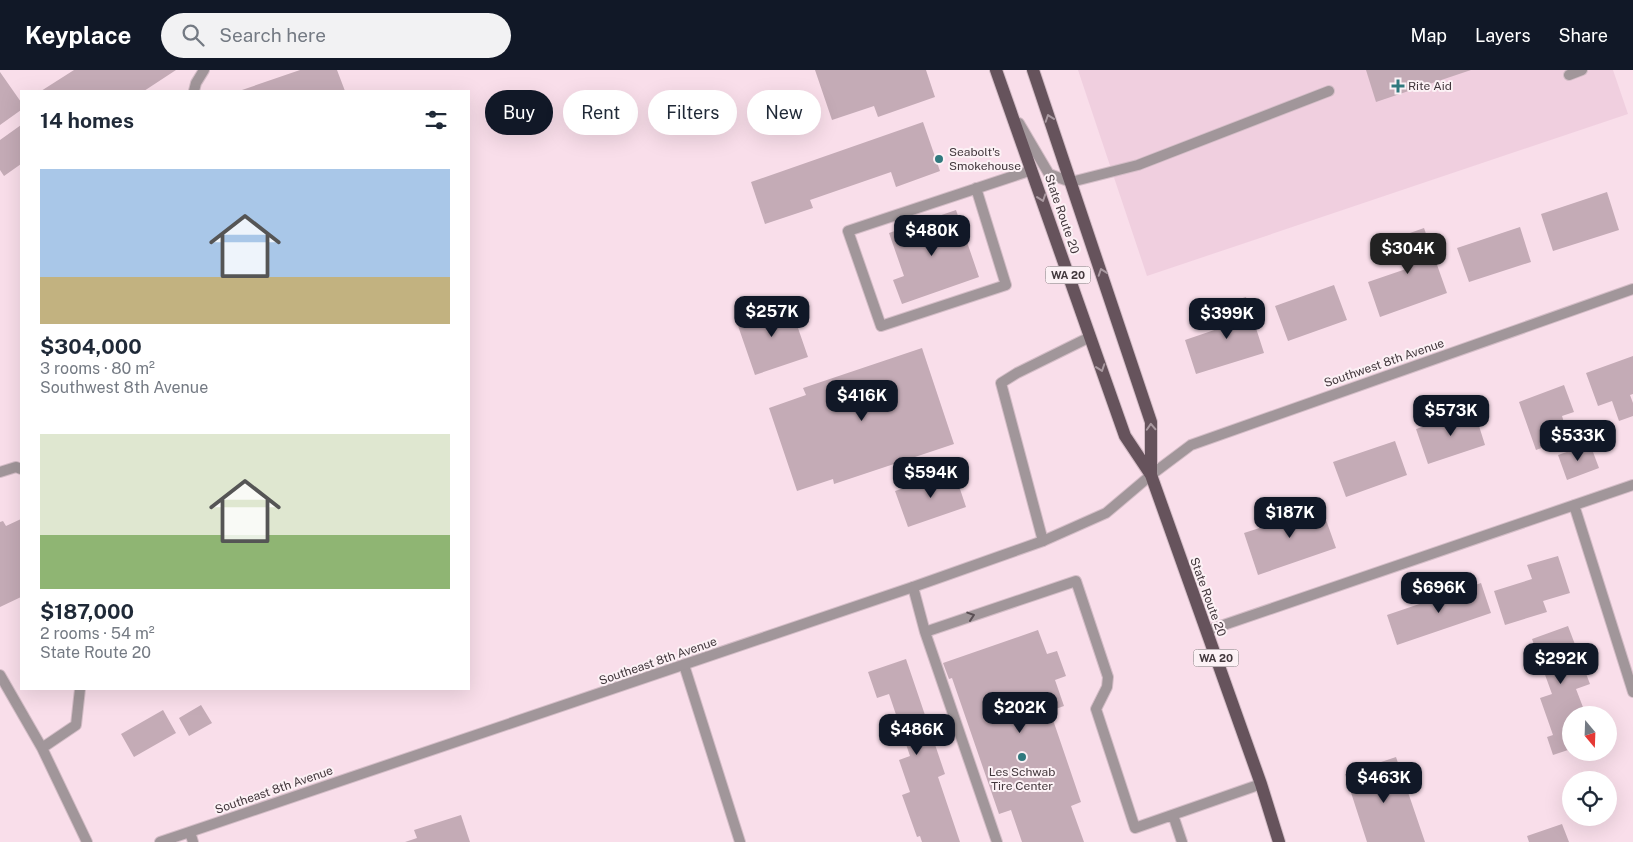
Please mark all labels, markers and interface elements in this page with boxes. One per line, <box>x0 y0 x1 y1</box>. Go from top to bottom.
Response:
search box <box>161 13 511 58</box>
text: Keyplace <box>25 21 131 49</box>
icon: search <box>179 21 207 49</box>
text: Search here <box>219 24 326 46</box>
text: Map <box>1411 25 1447 46</box>
text: Layers <box>1475 25 1531 46</box>
text: Share <box>1559 25 1608 46</box>
place label: Rite Aid <box>1408 79 1452 93</box>
marker: Rite Aid <box>1392 80 1404 92</box>
chip: Buy <box>485 90 553 135</box>
chip: Rent <box>563 90 638 135</box>
chip: Filters <box>648 90 737 135</box>
chip: New <box>747 90 821 135</box>
icon: filters <box>422 106 450 134</box>
text: 14 homes <box>40 108 134 133</box>
one-way arrow <box>1045 115 1055 123</box>
place label: Seabolt's Smokehouse <box>949 145 1021 173</box>
marker: Seabolt's Smokehouse <box>933 153 945 165</box>
street label: State Route 20 <box>1042 172 1082 256</box>
one-way arrow <box>1036 194 1046 202</box>
icon: home <box>200 201 290 291</box>
pin: $480K <box>897 214 967 257</box>
text: $480K <box>905 221 959 240</box>
pin: $304K <box>1373 232 1443 275</box>
text: $304K <box>1381 239 1435 258</box>
road number: WA 20 <box>1046 266 1090 284</box>
one-way arrow <box>1097 268 1107 277</box>
pin: $257K <box>737 296 807 338</box>
pin: $399K <box>1192 298 1262 340</box>
text: $257K <box>745 302 799 321</box>
text: $399K <box>1200 304 1254 323</box>
text: $304,000 <box>40 334 142 359</box>
street label: Southwest 8th Avenue <box>1322 336 1446 390</box>
text: 3 rooms · 80 m² <box>40 359 155 378</box>
one-way arrow <box>1095 364 1105 372</box>
text: Southwest 8th Avenue <box>40 378 208 397</box>
pin: $416K <box>827 380 897 422</box>
text: $416K <box>837 386 887 405</box>
pin: $573K <box>1416 394 1486 437</box>
text: $573K <box>1424 401 1478 420</box>
pin: $533K <box>1543 420 1613 462</box>
one-way arrow <box>1145 422 1156 430</box>
text: $533K <box>1551 426 1605 445</box>
pin: $594K <box>896 456 966 499</box>
text: $594K <box>904 463 958 482</box>
icon: home <box>200 466 290 556</box>
pin: $187K <box>1255 496 1325 539</box>
text: $187K <box>1265 503 1315 522</box>
street label: State Route 20 <box>1187 555 1229 639</box>
pin: $696K <box>1404 572 1474 614</box>
text: $696K <box>1412 578 1466 597</box>
text: $187,000 <box>40 599 134 624</box>
one-way arrow <box>967 612 975 622</box>
text: 2 rooms · 54 m² <box>40 624 155 643</box>
street label: Southeast 8th Avenue <box>597 634 719 688</box>
pin: $292K <box>1526 642 1596 685</box>
text: State Route 20 <box>40 643 151 662</box>
text: $292K <box>1534 649 1588 668</box>
road number: WA 20 <box>1194 650 1238 666</box>
pin: $202K <box>985 692 1055 734</box>
text: $202K <box>994 698 1047 717</box>
north arrow <box>1562 706 1618 761</box>
map controls <box>1562 706 1617 826</box>
pin: $486K <box>882 714 952 756</box>
text: $486K <box>890 720 944 739</box>
marker: Les Schwab Tire Center <box>1016 751 1028 763</box>
pin: $463K <box>1349 762 1419 804</box>
street label: Southeast 8th Avenue <box>213 763 335 817</box>
place label: Les Schwab Tire Center <box>989 765 1055 793</box>
text: $463K <box>1357 768 1411 787</box>
button: locate <box>1562 771 1617 826</box>

